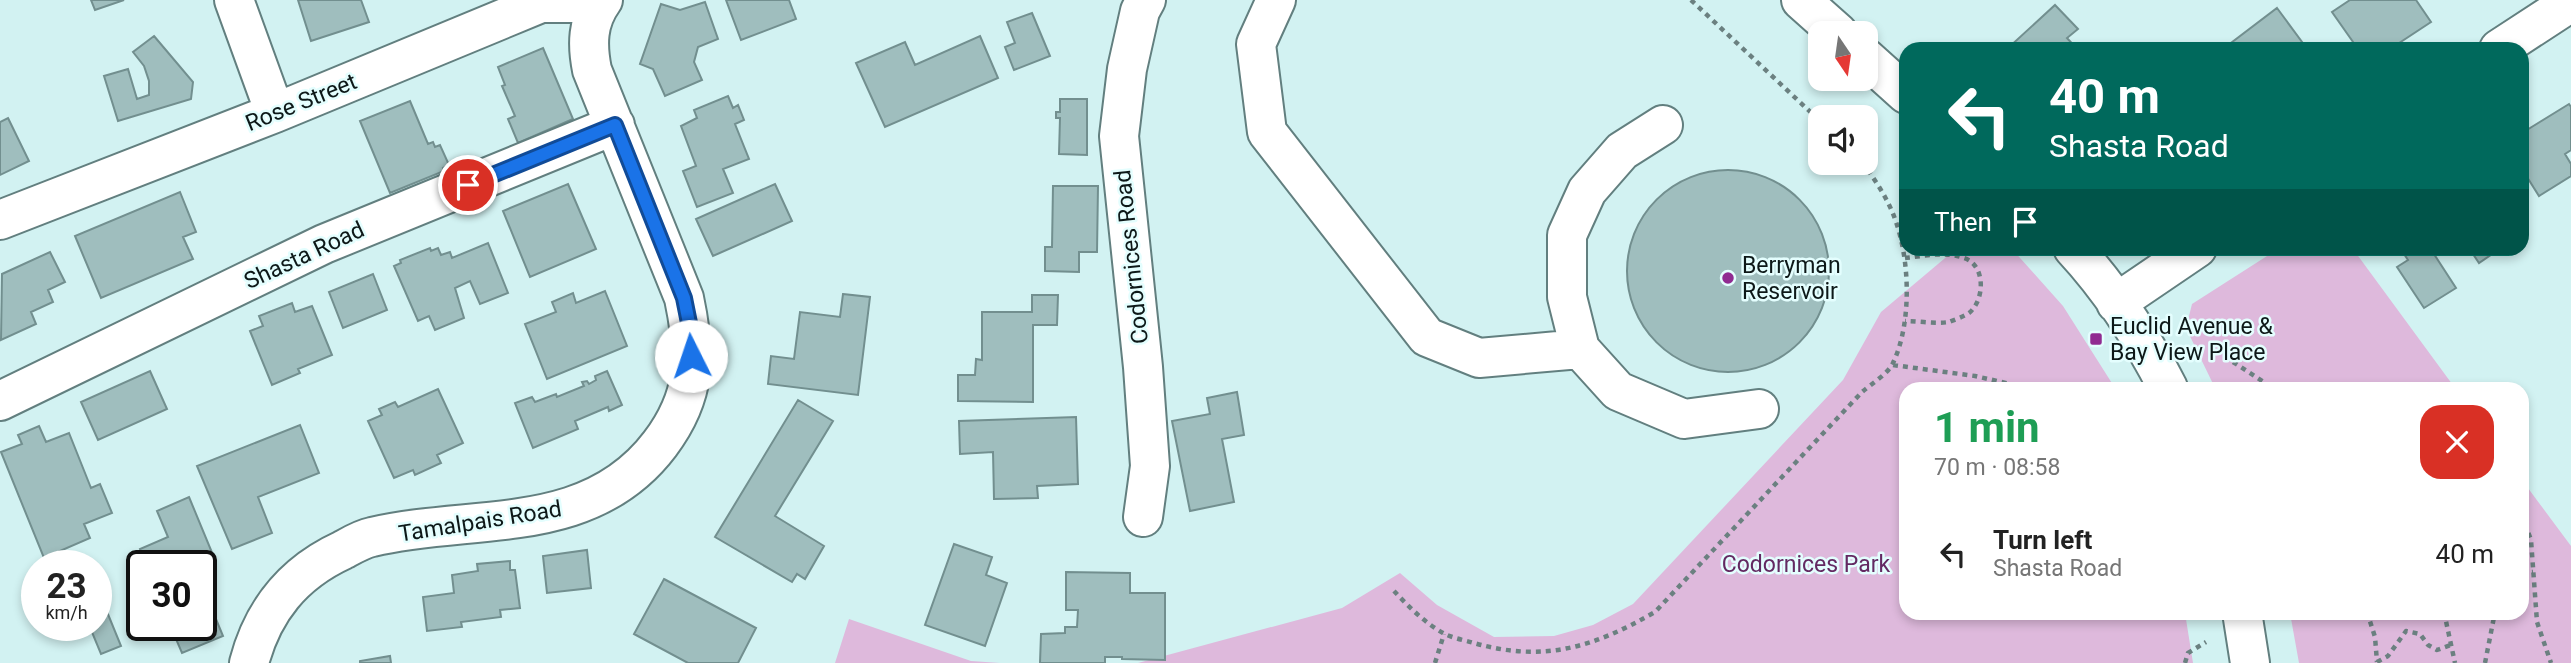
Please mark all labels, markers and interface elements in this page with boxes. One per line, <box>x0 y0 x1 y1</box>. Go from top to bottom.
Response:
north arrow <box>1808 21 1878 91</box>
map controls <box>1808 21 1878 175</box>
street label: Rose Street <box>242 68 361 137</box>
text: 40 m <box>2049 68 2160 125</box>
icon: left <box>1934 70 2025 161</box>
button: sound <box>1808 105 1878 175</box>
text: Shasta Road <box>2049 127 2229 165</box>
pin <box>438 155 498 215</box>
icon: arrive <box>449 166 487 204</box>
street label: Codornices Road <box>1109 169 1154 345</box>
icon: arrive <box>2006 203 2044 241</box>
text: Then <box>1934 207 1992 237</box>
street label: Shasta Road <box>240 216 368 295</box>
place label: Berryman Reservoir <box>1742 252 1841 305</box>
marker: Berryman Reservoir <box>1720 270 1736 286</box>
place label: Euclid Avenue & Bay View Place <box>2110 313 2273 366</box>
position arrow <box>654 319 728 393</box>
marker: Euclid Avenue & Bay View Place <box>2088 331 2104 347</box>
text: 1 min <box>1934 403 2040 452</box>
button: close <box>2420 405 2494 479</box>
text: 70 m · 08:58 <box>1934 454 2060 481</box>
street label: Tamalpais Road <box>397 495 563 548</box>
text: Turn left <box>1993 525 2092 555</box>
icon: left <box>1934 535 1972 573</box>
text: 40 m <box>2436 539 2494 569</box>
speed limit sign: 30 <box>126 550 217 641</box>
park label: Codornices Park <box>1722 551 1891 578</box>
text: Shasta Road <box>1993 555 2122 582</box>
text: 23 <box>46 566 87 607</box>
text: km/h <box>45 602 88 623</box>

